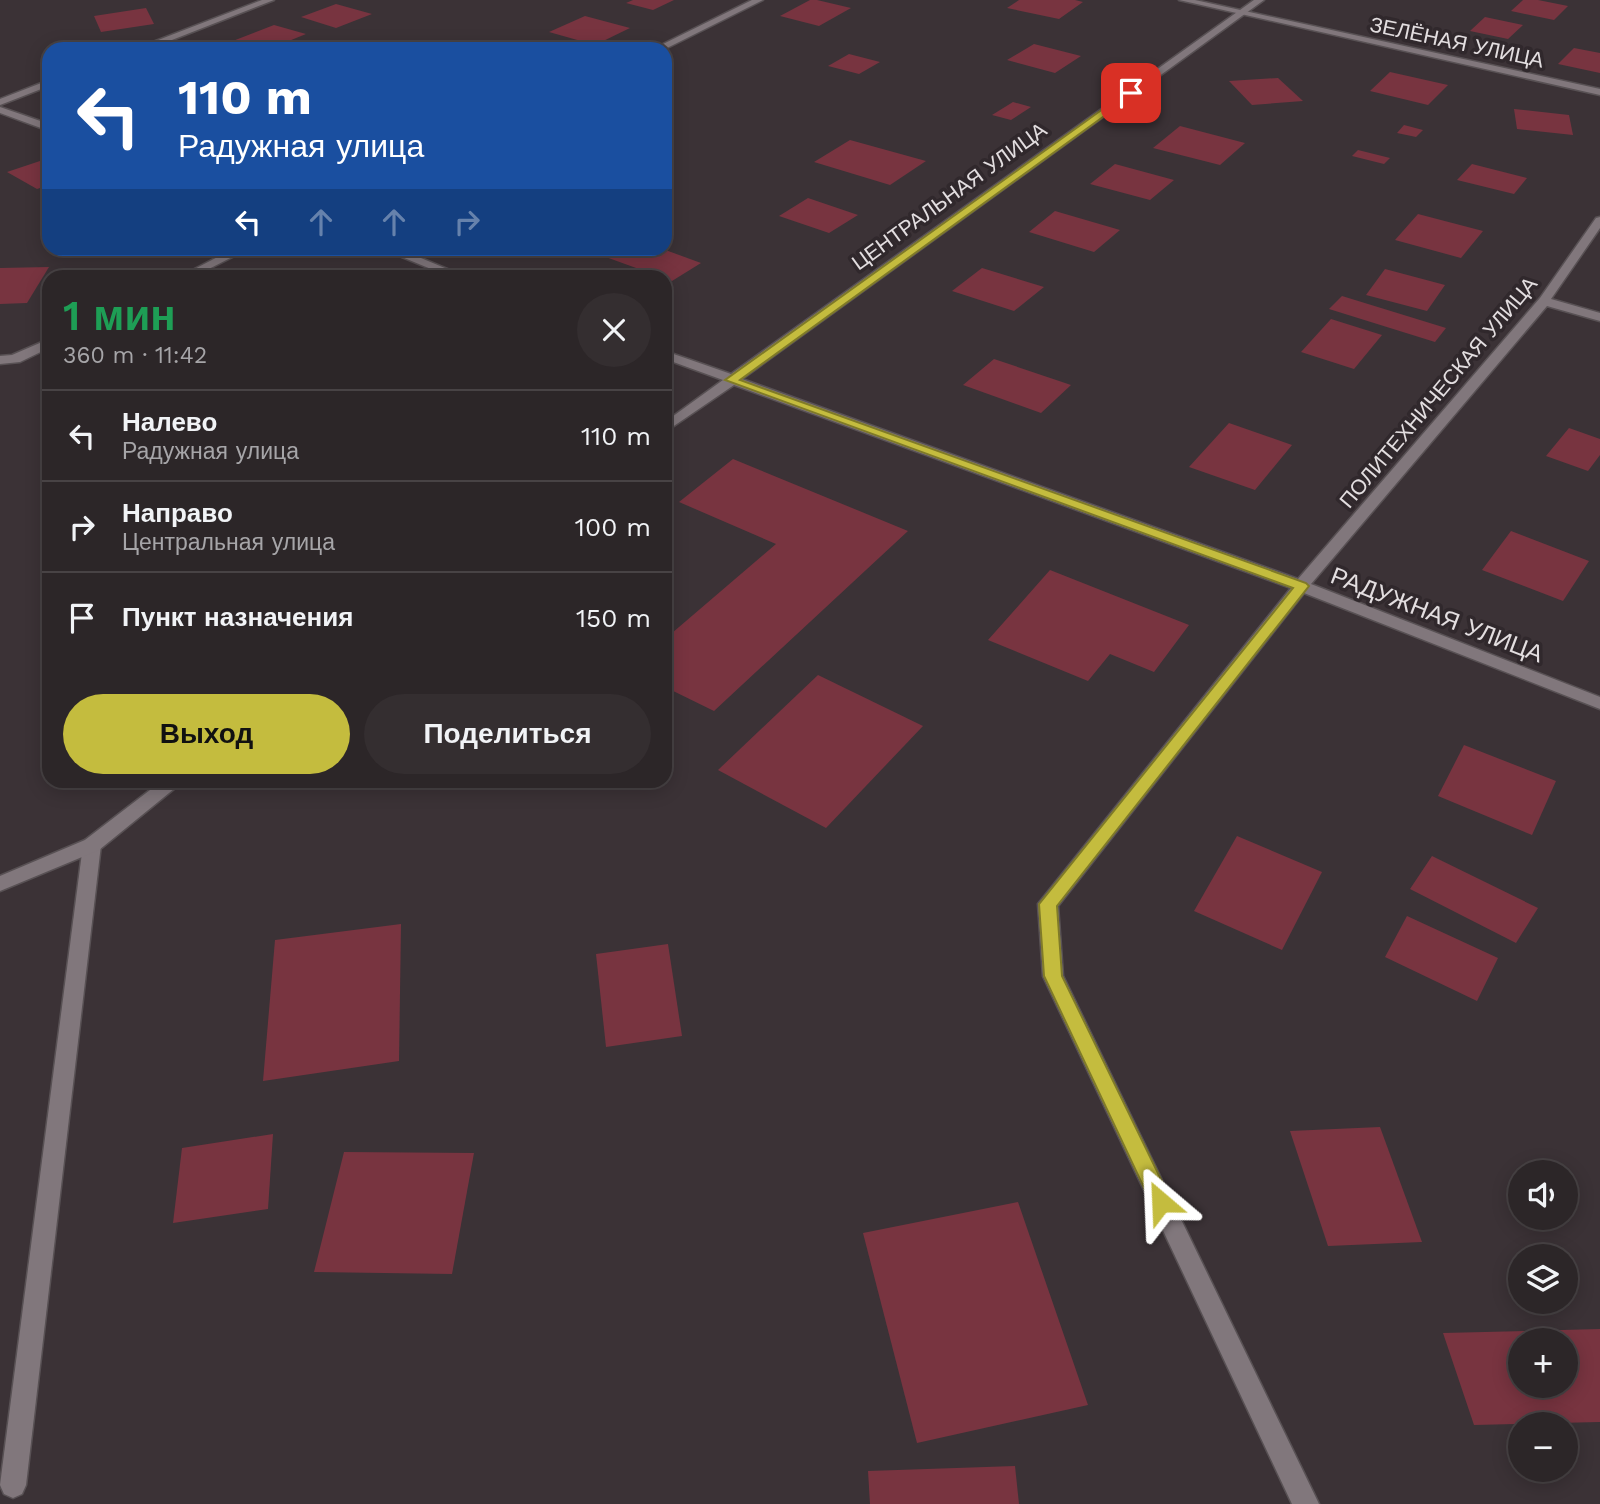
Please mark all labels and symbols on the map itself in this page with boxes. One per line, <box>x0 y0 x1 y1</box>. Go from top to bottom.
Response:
street label: ЗЕЛЁНАЯ УЛИЦА <box>1368 11 1546 73</box>
pin <box>1101 63 1161 123</box>
street label: ЦЕНТРАЛЬНАЯ УЛИЦА <box>847 117 1051 275</box>
street label: ПОЛИТЕХНИЧЕСКАЯ УЛИЦА <box>1334 271 1542 513</box>
street label: РАДУЖНАЯ УЛИЦА <box>1327 562 1547 668</box>
position arrow <box>1124 1165 1198 1239</box>

